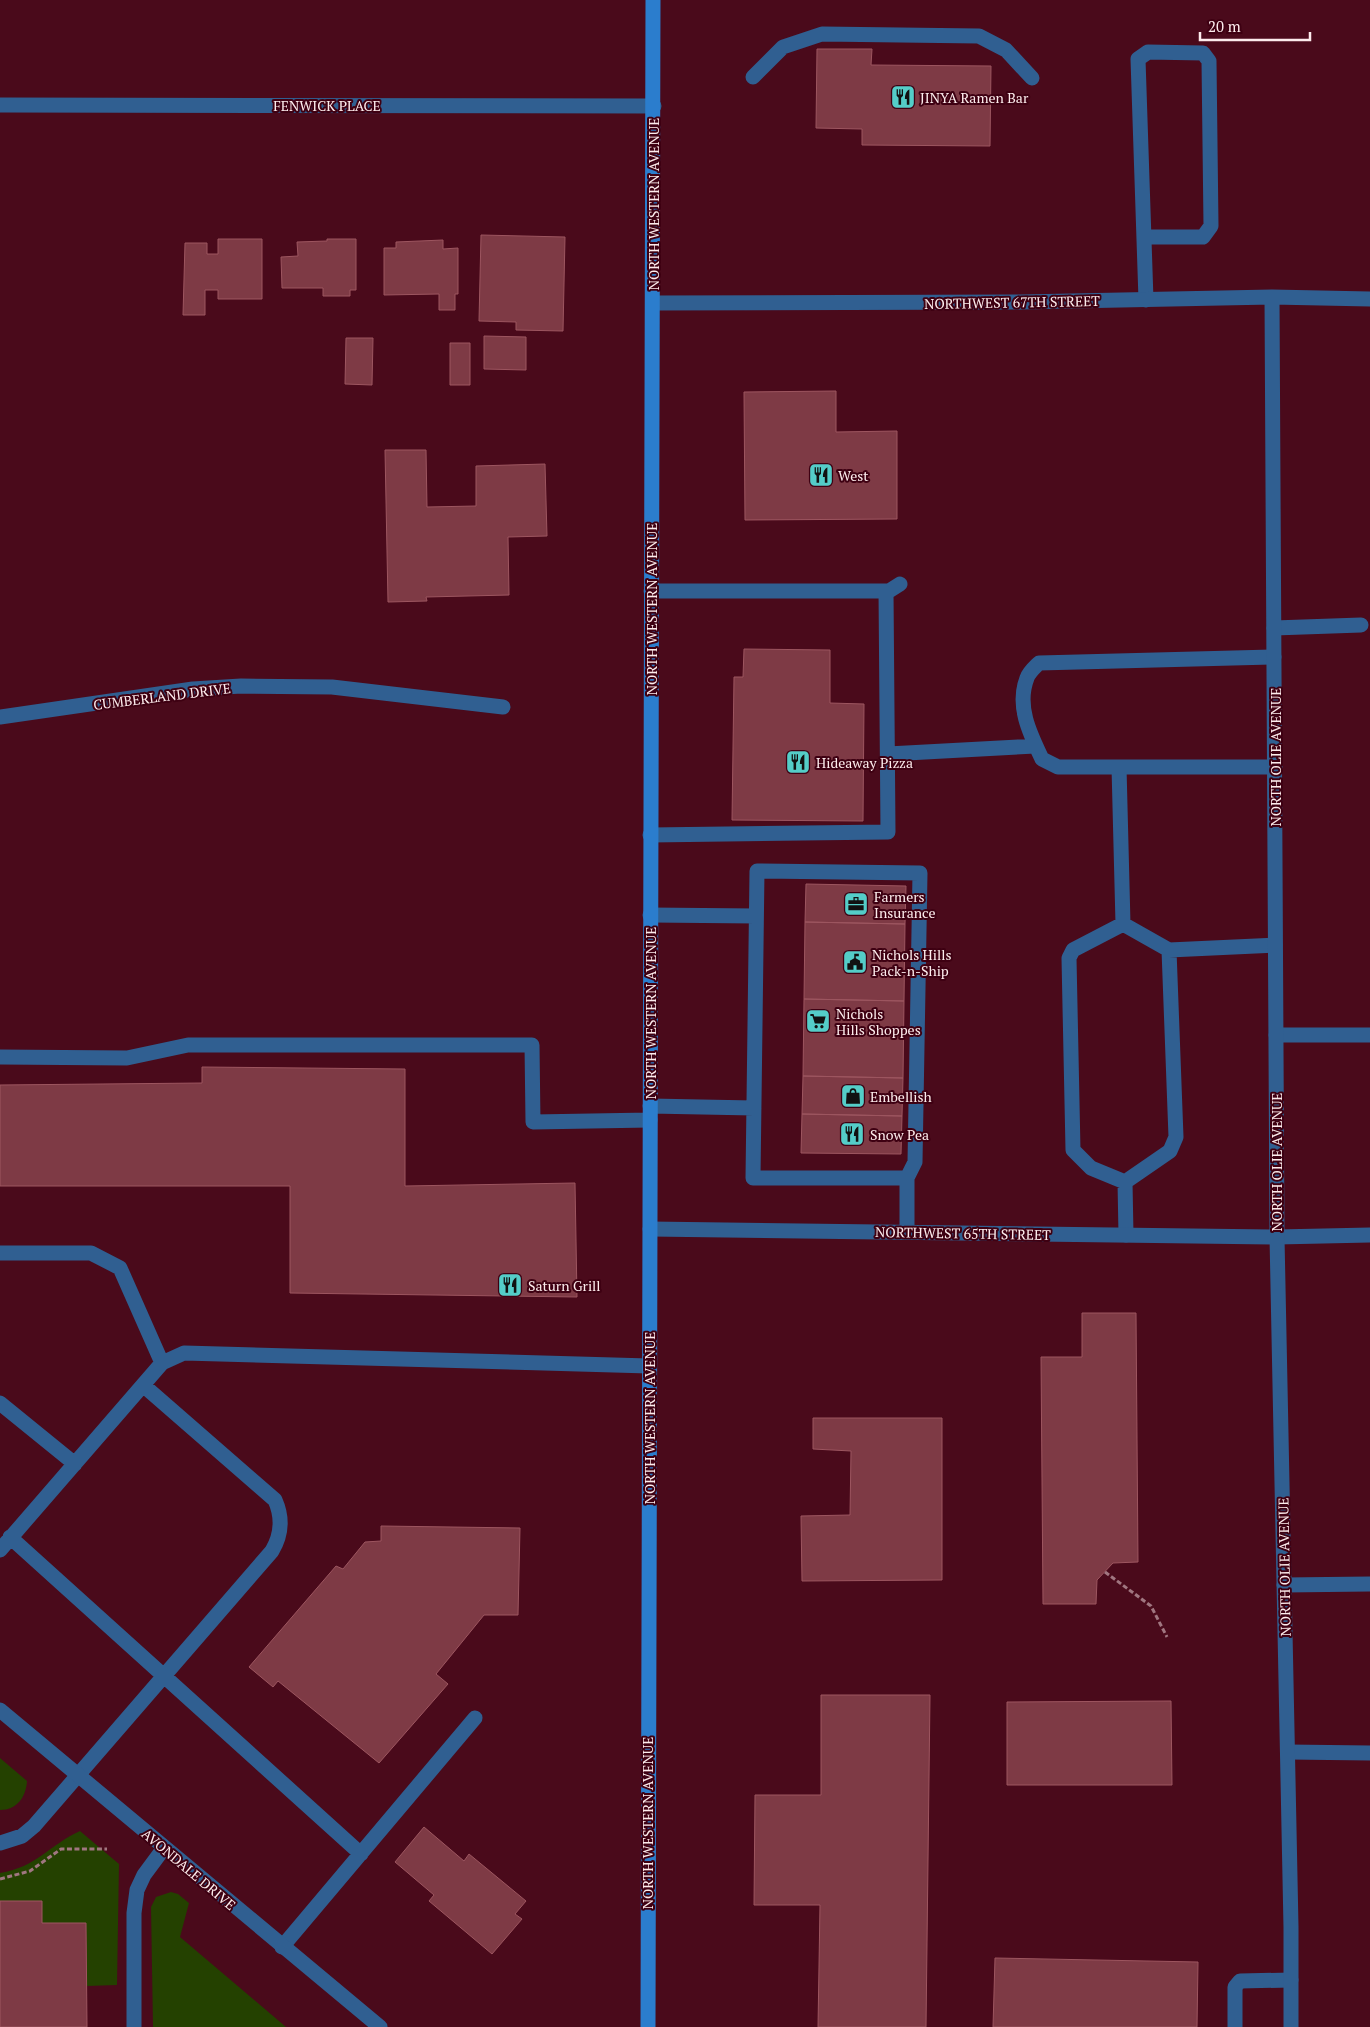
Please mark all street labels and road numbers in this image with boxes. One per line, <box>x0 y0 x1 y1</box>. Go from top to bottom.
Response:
street label: FENWICK PLACE <box>273 96 381 115</box>
street label: NORTH WESTERN AVENUE <box>644 118 663 290</box>
street label: NORTHWEST 67TH STREET <box>924 291 1100 313</box>
street label: NORTH WESTERN AVENUE <box>642 523 661 695</box>
street label: CUMBERLAND DRIVE <box>92 678 232 714</box>
street label: NORTH OLIE AVENUE <box>1266 687 1285 827</box>
street label: NORTH WESTERN AVENUE <box>641 927 660 1099</box>
street label: NORTH OLIE AVENUE <box>1267 1092 1286 1232</box>
street label: NORTHWEST 65TH STREET <box>875 1222 1051 1244</box>
street label: NORTH WESTERN AVENUE <box>640 1332 659 1504</box>
street label: NORTH OLIE AVENUE <box>1273 1497 1295 1637</box>
street label: NORTH WESTERN AVENUE <box>638 1737 657 1909</box>
street label: AVONDALE DRIVE <box>138 1824 240 1914</box>

